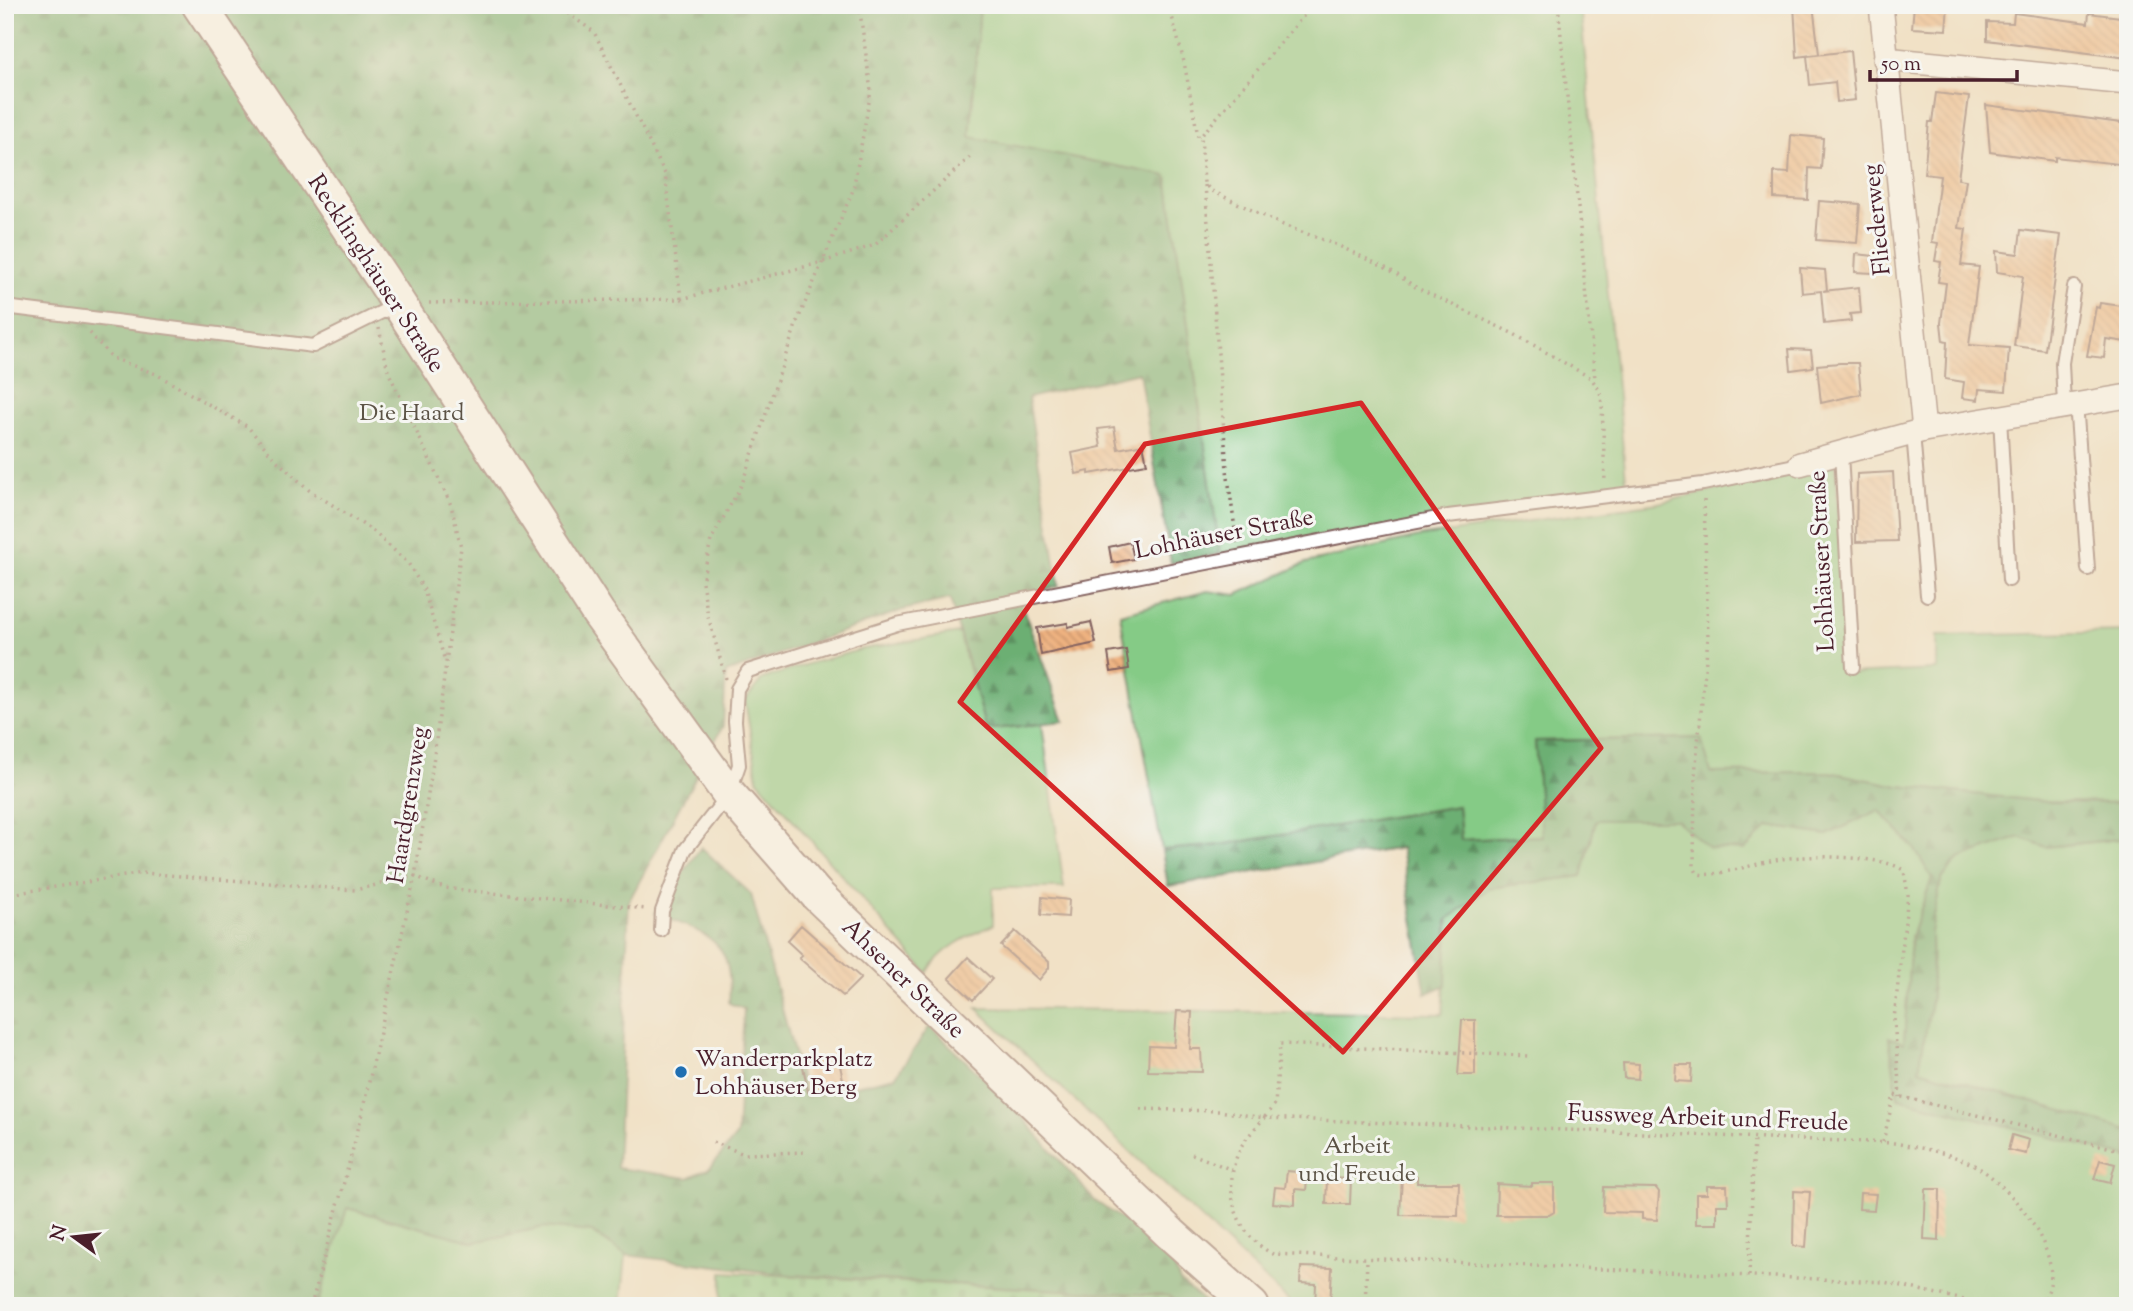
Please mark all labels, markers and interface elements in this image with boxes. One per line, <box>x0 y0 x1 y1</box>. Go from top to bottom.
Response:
scale bar <box>1870 38 2018 82</box>
text: 50 m <box>1880 50 1921 80</box>
street label: Fliederweg <box>1855 162 1901 277</box>
street label: Recklinghäuser Straße <box>298 168 452 380</box>
park label: Die Haard <box>359 397 465 431</box>
street label: Lohhäuser Straße <box>1801 469 1845 652</box>
street label: Lohhäuser Straße <box>1132 501 1317 569</box>
street label: Haardgrenzweg <box>380 724 438 886</box>
street label: Ahsener Straße <box>833 912 972 1047</box>
place label: Wanderparkplatz Lohhäuser Berg <box>695 1043 873 1105</box>
marker: Wanderparkplatz Lohhäuser Berg <box>673 1064 689 1080</box>
street label: Fussweg Arbeit und Freude <box>1567 1097 1849 1141</box>
park label: Arbeit und Freude <box>1298 1130 1416 1192</box>
north arrow <box>38 1202 108 1272</box>
text: N <box>45 1222 75 1244</box>

